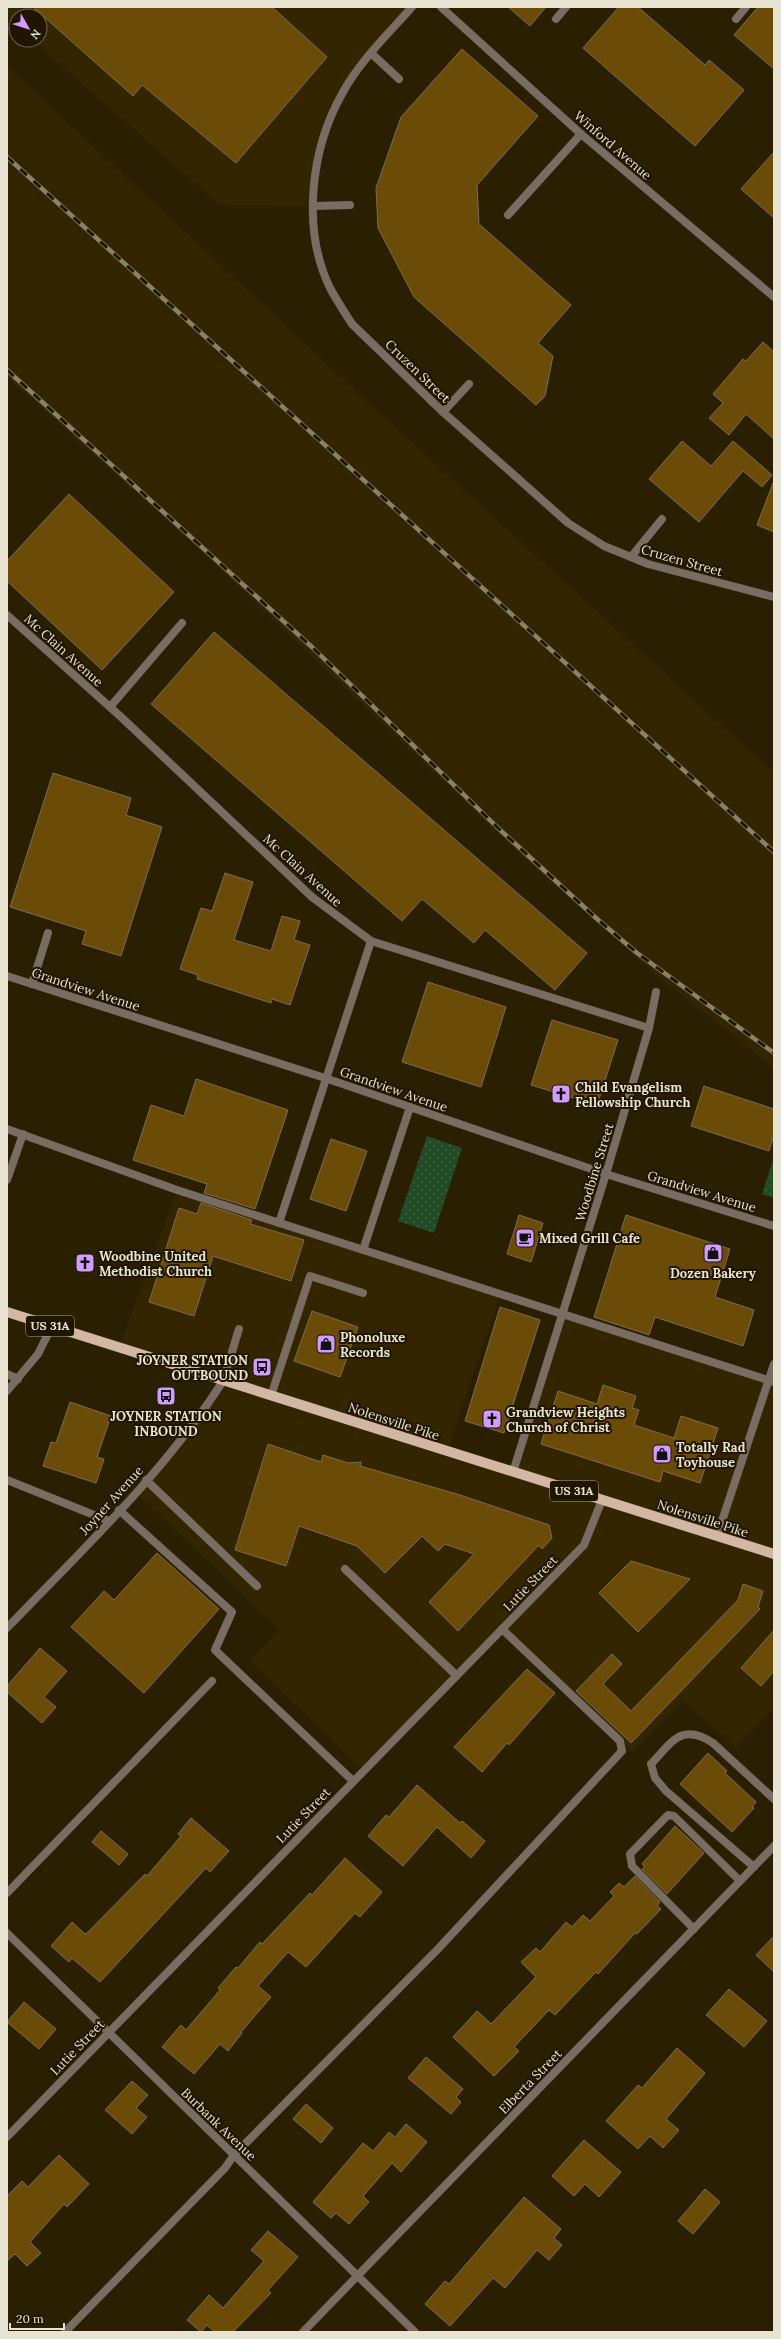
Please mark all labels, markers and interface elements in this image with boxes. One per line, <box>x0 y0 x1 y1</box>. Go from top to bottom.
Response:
north arrow <box>8 8 48 48</box>
text: N <box>27 27 44 42</box>
street label: Winford Avenue <box>570 107 655 184</box>
street label: Cruzen Street <box>381 336 454 407</box>
street label: Cruzen Street <box>639 541 725 580</box>
street label: Mc Clain Avenue <box>21 610 107 690</box>
street label: Mc Clain Avenue <box>260 830 346 910</box>
street label: Grandview Avenue <box>30 964 142 1015</box>
street label: Grandview Avenue <box>338 1063 450 1116</box>
place label: Child Evangelism Fellowship Church <box>575 1079 691 1111</box>
church icon: Child Evangelism Fellowship Church <box>550 1083 572 1105</box>
street label: Woodbine Street <box>571 1121 617 1223</box>
street label: Grandview Avenue <box>645 1167 758 1216</box>
cafe icon: Mixed Grill Cafe <box>514 1227 536 1249</box>
place label: Mixed Grill Cafe <box>539 1230 640 1247</box>
shop icon: Dozen Bakery <box>702 1242 724 1264</box>
place label: Woodbine United Methodist Church <box>99 1248 212 1280</box>
church icon: Woodbine United Methodist Church <box>74 1252 96 1274</box>
place label: Dozen Bakery <box>670 1265 757 1282</box>
road number: US 31A <box>26 1316 74 1336</box>
place label: Phonoluxe Records <box>340 1329 405 1361</box>
shop icon: Phonoluxe Records <box>315 1333 337 1355</box>
place label: JOYNER STATION OUTBOUND <box>137 1352 248 1384</box>
bus stop icon: JOYNER STATION OUTBOUND <box>251 1356 273 1378</box>
bus stop icon: JOYNER STATION INBOUND <box>155 1385 177 1407</box>
street label: Nolensville Pike <box>346 1399 442 1444</box>
place label: Grandview Heights Church of Christ <box>506 1404 625 1436</box>
place label: JOYNER STATION INBOUND <box>110 1408 222 1440</box>
church icon: Grandview Heights Church of Christ <box>481 1408 503 1430</box>
place label: Totally Rad Toyhouse <box>676 1439 746 1471</box>
shop icon: Totally Rad Toyhouse <box>651 1443 673 1465</box>
street label: Joyner Avenue <box>75 1462 147 1539</box>
road number: US 31A <box>550 1481 598 1501</box>
street label: Nolensville Pike <box>655 1496 751 1541</box>
street label: Lutie Street <box>499 1552 561 1615</box>
street label: Lutie Street <box>272 1784 334 1847</box>
street label: Lutie Street <box>46 2016 108 2079</box>
street label: Elberta Street <box>495 2045 566 2117</box>
street label: Burbank Avenue <box>177 2084 260 2165</box>
scale bar <box>10 2305 64 2331</box>
text: 20 m <box>16 2311 44 2326</box>

